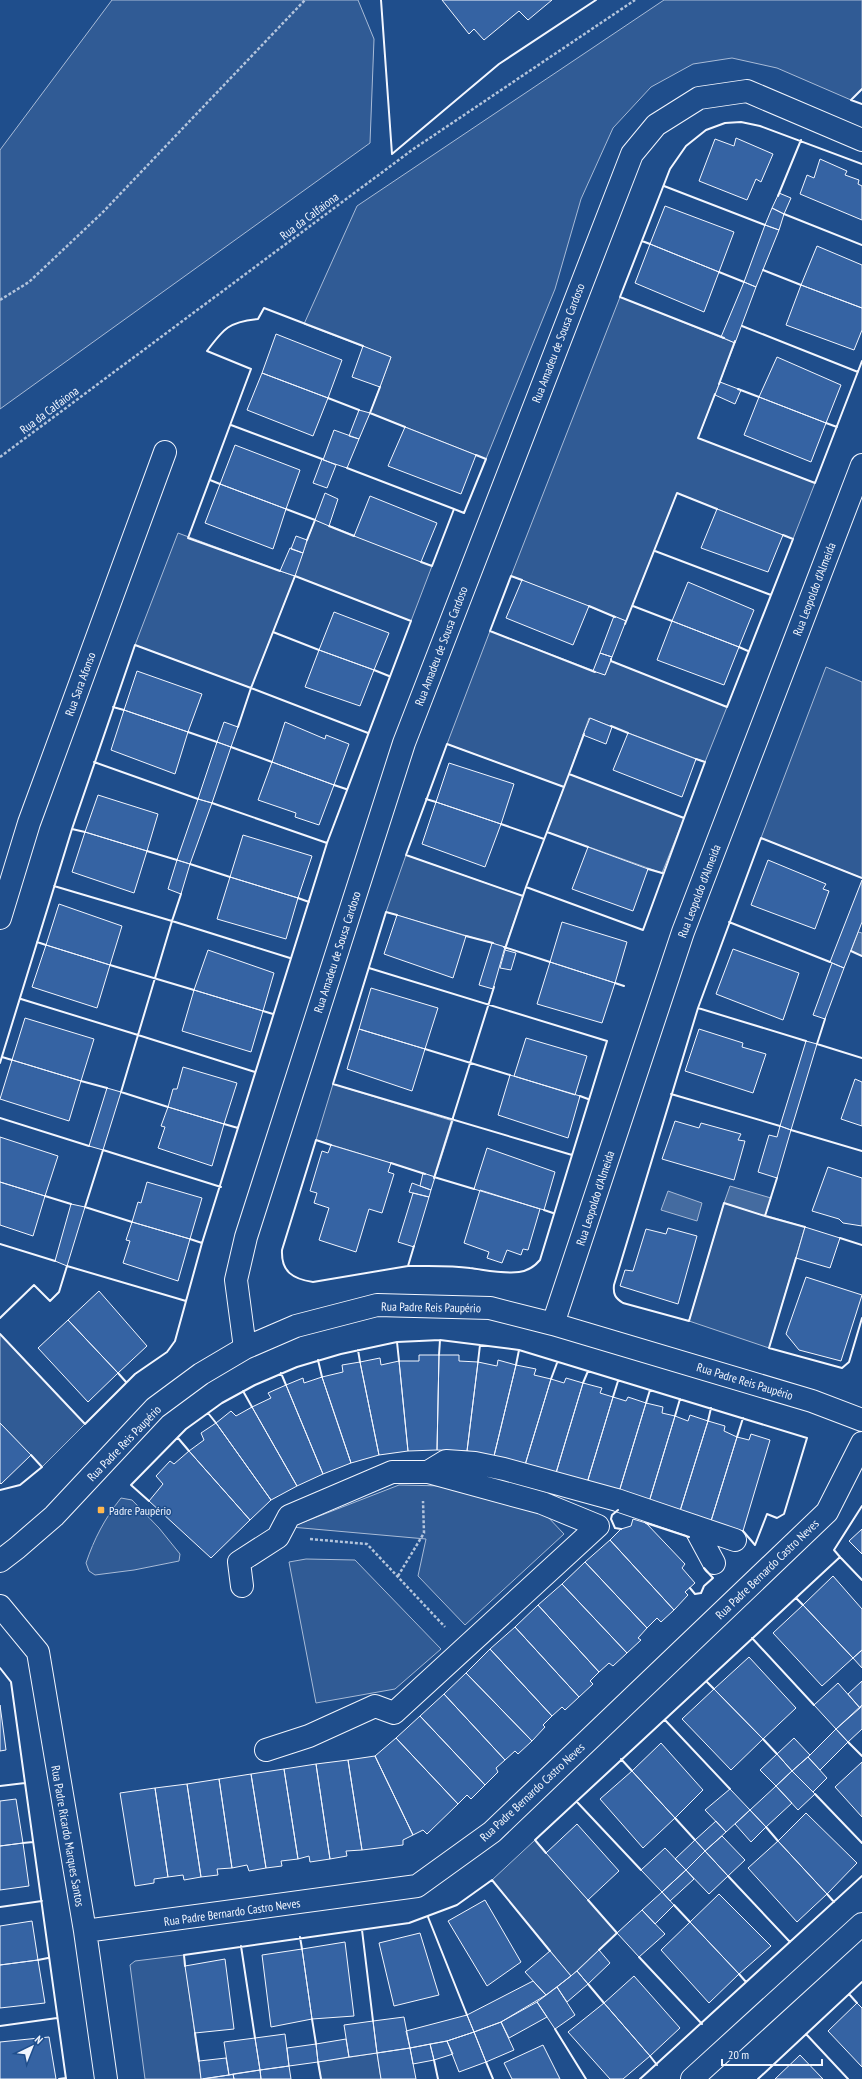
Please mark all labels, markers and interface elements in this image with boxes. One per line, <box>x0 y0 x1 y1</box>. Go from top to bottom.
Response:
street label: Rua da Calfaiona <box>277 189 341 243</box>
street label: Rua Amadeu de Sousa Cardoso <box>528 281 588 405</box>
street label: Rua da Calfaiona <box>17 383 81 437</box>
street label: Rua Leopoldo d'Almeida <box>789 540 839 638</box>
street label: Rua Amadeu de Sousa Cardoso <box>411 584 471 708</box>
street label: Rua Sara Afonso <box>62 650 98 718</box>
street label: Rua Leopoldo d'Almeida <box>674 842 724 940</box>
street label: Rua Amadeu de Sousa Cardoso <box>310 889 364 1015</box>
street label: Rua Leopoldo d'Almeida <box>573 1148 617 1247</box>
street label: Rua Padre Reis Paupério <box>381 1299 481 1315</box>
street label: Rua Padre Reis Paupério <box>695 1359 795 1403</box>
street label: Rua Padre Reis Paupério <box>84 1402 164 1484</box>
place label: Padre Paupério <box>109 1503 171 1518</box>
marker: Padre Paupério <box>96 1505 106 1515</box>
street label: Rua Padre Bernardo Castro Neves <box>712 1516 822 1622</box>
street label: Rua Padre Bernardo Castro Neves <box>477 1740 587 1844</box>
street label: Rua Padre Ricardo Marques Santos <box>48 1764 88 1908</box>
street label: Rua Padre Bernardo Castro Neves <box>163 1895 301 1929</box>
north arrow <box>12 2027 52 2067</box>
text: N <box>32 2033 46 2047</box>
scale bar <box>722 2041 822 2067</box>
text: 20 m <box>728 2047 749 2062</box>

